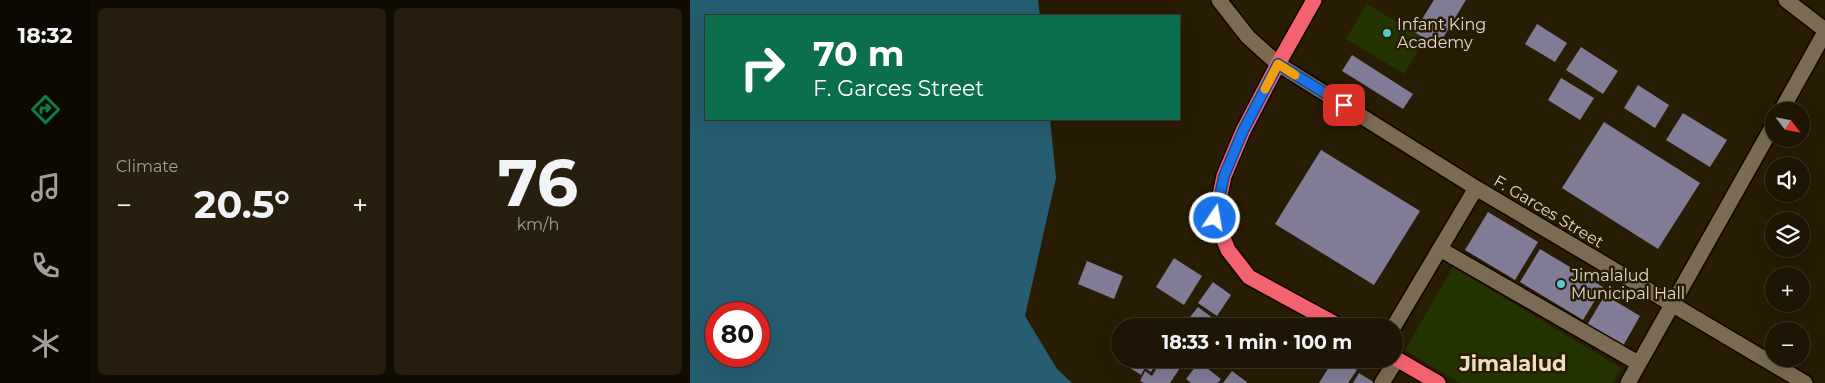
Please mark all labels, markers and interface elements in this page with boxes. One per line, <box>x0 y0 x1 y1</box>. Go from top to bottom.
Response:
place label: Infant King Academy <box>1397 15 1486 52</box>
text: 18:32 <box>18 22 72 49</box>
marker: Infant King Academy <box>1381 27 1393 39</box>
text: 70 m <box>813 32 904 75</box>
icon: right <box>730 35 795 100</box>
text: F. Garces Street <box>813 75 984 102</box>
pin <box>1323 84 1365 126</box>
icon: arrive <box>1330 91 1358 119</box>
icon: directions <box>28 92 63 127</box>
north arrow <box>1765 102 1810 148</box>
map controls <box>1765 102 1810 367</box>
text: 76 <box>498 143 578 222</box>
text: Climate <box>116 157 178 176</box>
button: sound <box>1765 157 1810 202</box>
icon: music <box>28 170 63 205</box>
street label: F. Garces Street <box>1490 171 1607 252</box>
text: 20.5° <box>194 181 290 228</box>
text: − <box>116 188 132 222</box>
text: + <box>352 188 368 222</box>
position arrow <box>1188 191 1240 243</box>
button: layers <box>1765 212 1810 257</box>
text: km/h <box>517 215 559 234</box>
icon: phone <box>28 248 63 283</box>
place label: Jimalalud Municipal Hall <box>1570 266 1685 303</box>
button: + <box>1765 267 1810 312</box>
marker: Jimalalud Municipal Hall <box>1555 278 1567 290</box>
speed limit sign: 80 <box>705 302 770 367</box>
button: − <box>1765 322 1810 367</box>
icon: climate <box>28 326 63 361</box>
text: 18:33 · 1 min · 100 m <box>1162 331 1352 354</box>
district label: Jimalalud <box>1458 351 1567 376</box>

